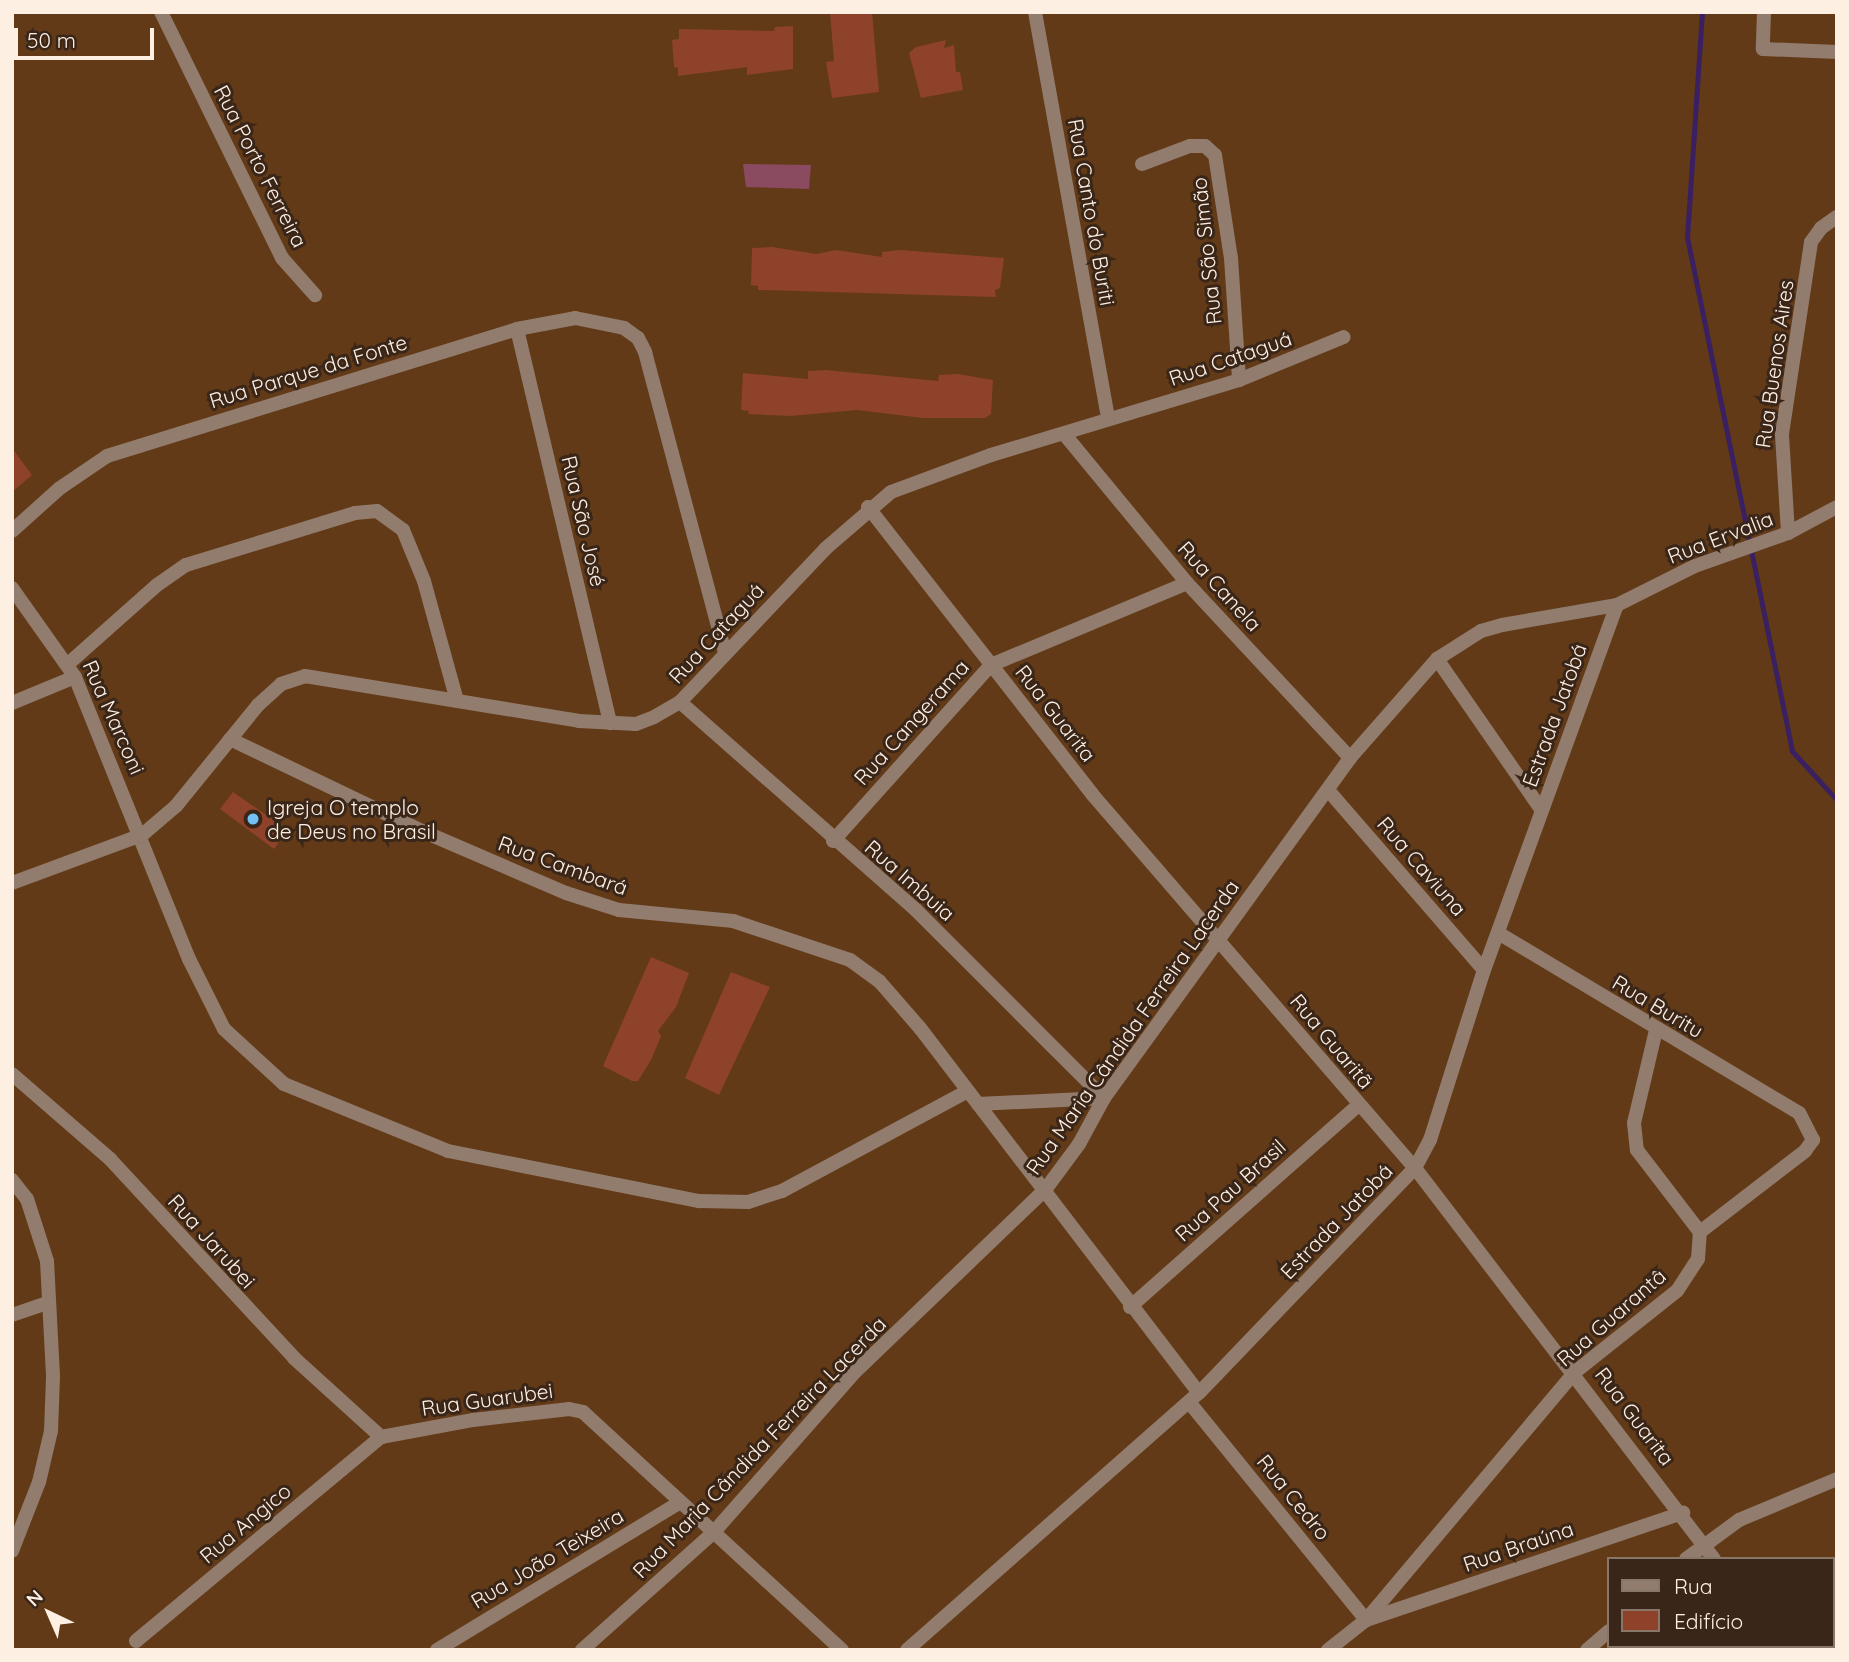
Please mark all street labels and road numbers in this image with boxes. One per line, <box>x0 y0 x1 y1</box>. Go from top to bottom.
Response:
street label: Rua Porto Ferreira <box>209 81 313 251</box>
street label: Rua Canto do Buriti <box>1063 117 1121 307</box>
street label: Rua São Simão <box>1186 176 1226 326</box>
street label: Rua Buenos Aires <box>1750 278 1798 450</box>
street label: Rua Cataguá <box>1165 325 1295 391</box>
street label: Rua Parque da Fonte <box>206 329 410 413</box>
street label: Rua São José <box>557 453 611 589</box>
street label: Rua Ervalia <box>1664 505 1776 569</box>
street label: Rua Canela <box>1173 536 1267 636</box>
street label: Rua Cataguá <box>663 578 769 688</box>
street label: Estrada Jatobá <box>1516 640 1592 790</box>
street label: Rua Cangerama <box>848 654 974 790</box>
street label: Rua Marconi <box>78 656 150 778</box>
street label: Rua Guarita <box>1010 660 1102 766</box>
street label: Rua Caviuna <box>1372 811 1472 921</box>
street label: Rua Cambará <box>495 830 631 900</box>
street label: Rua Imbuia <box>860 834 960 926</box>
street label: Rua Maria Cândida Ferreira Lacerda <box>1020 875 1244 1179</box>
street label: Rua Buritu <box>1608 969 1708 1043</box>
street label: Rua Guaritã <box>1285 988 1379 1094</box>
street label: Rua Pau Brasil <box>1169 1134 1291 1246</box>
street label: Estrada Jatobá <box>1275 1158 1397 1284</box>
street label: Rua Jarubei <box>163 1189 261 1293</box>
street label: Rua Guarantâ <box>1551 1263 1671 1371</box>
street label: Rua Maria Cândida Ferreira Lacerda <box>627 1311 891 1583</box>
street label: Rua Guarita <box>1590 1362 1680 1470</box>
street label: Rua Guarubei <box>420 1377 554 1421</box>
street label: Rua Cedro <box>1252 1449 1336 1545</box>
street label: Rua Angico <box>194 1478 296 1568</box>
street label: Rua João Teixeira <box>466 1503 628 1613</box>
street label: Rua Braúna <box>1459 1515 1577 1577</box>

